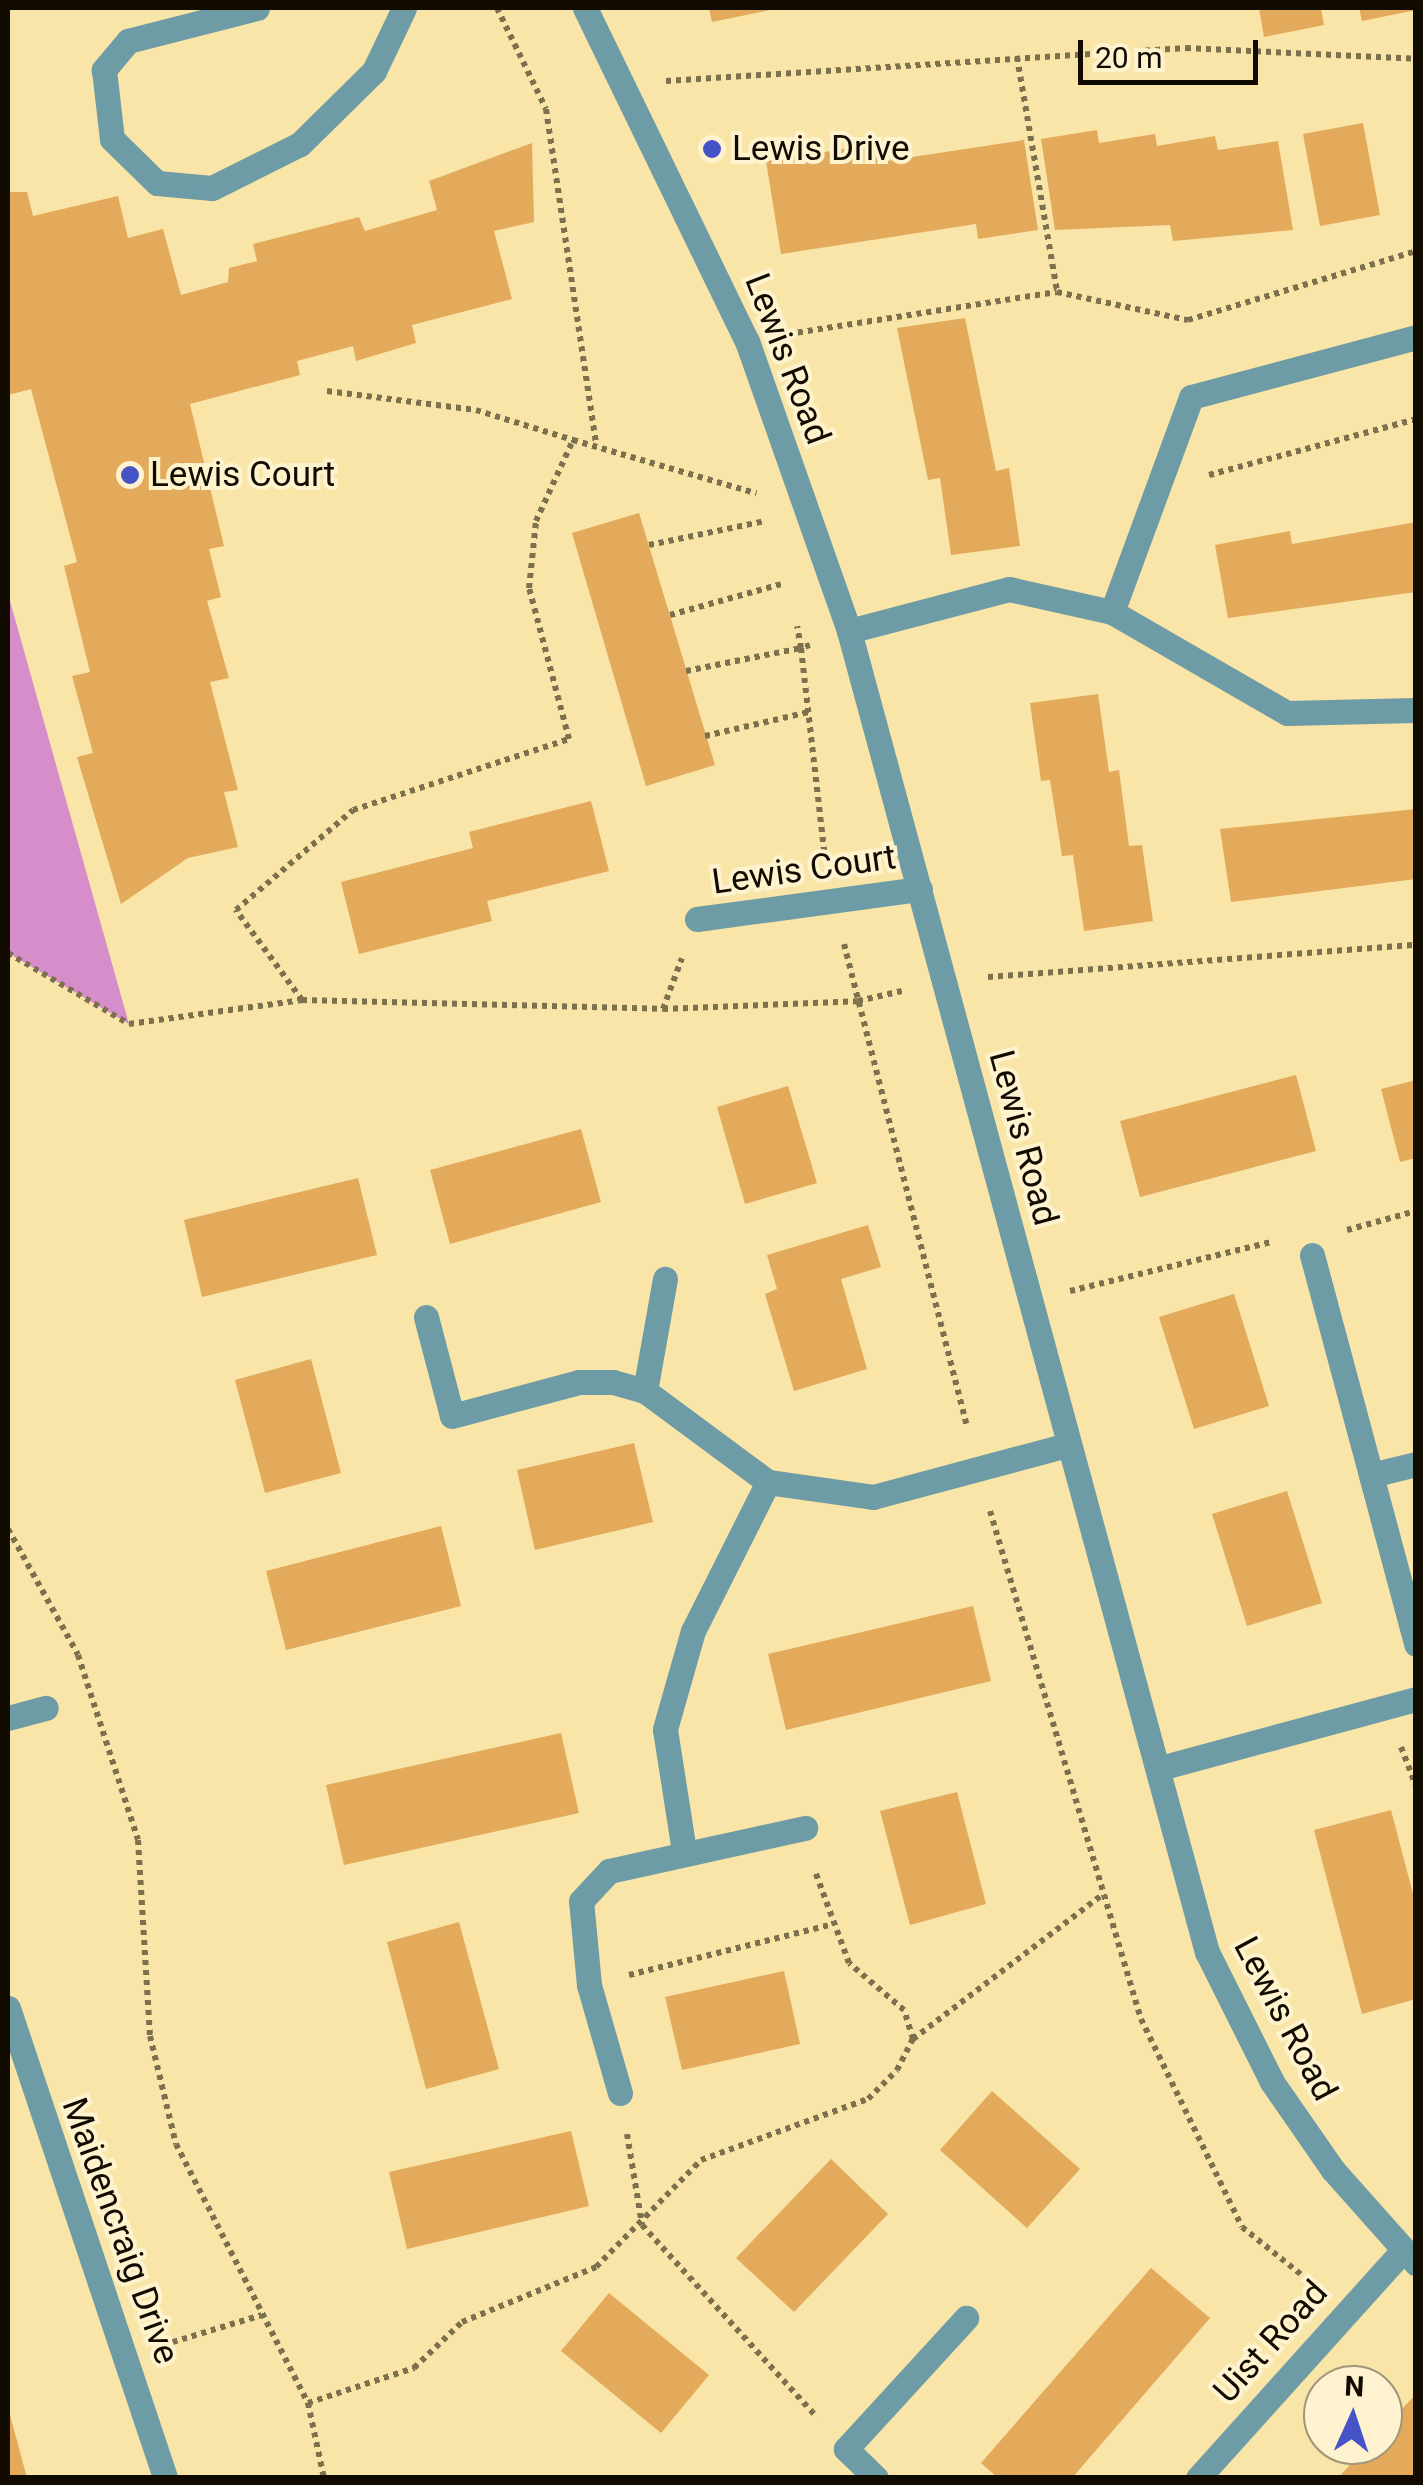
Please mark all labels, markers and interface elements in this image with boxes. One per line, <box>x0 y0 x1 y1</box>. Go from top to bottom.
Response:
scale bar <box>1083 20 1263 82</box>
text: 20 m <box>1095 40 1162 75</box>
place label: Lewis Drive <box>732 128 910 170</box>
marker: Lewis Drive <box>701 138 723 160</box>
street label: Lewis Road <box>735 268 839 450</box>
place label: Lewis Court <box>150 454 335 496</box>
marker: Lewis Court <box>119 464 141 486</box>
street label: Lewis Court <box>709 836 899 904</box>
street label: Lewis Road <box>980 1046 1066 1230</box>
street label: Lewis Road <box>1224 1930 1346 2108</box>
street label: Maidencraig Drive <box>52 2092 188 2370</box>
street label: Uist Road <box>1205 2272 1337 2412</box>
north arrow <box>1303 2365 1403 2465</box>
text: N <box>1344 2370 1365 2404</box>

